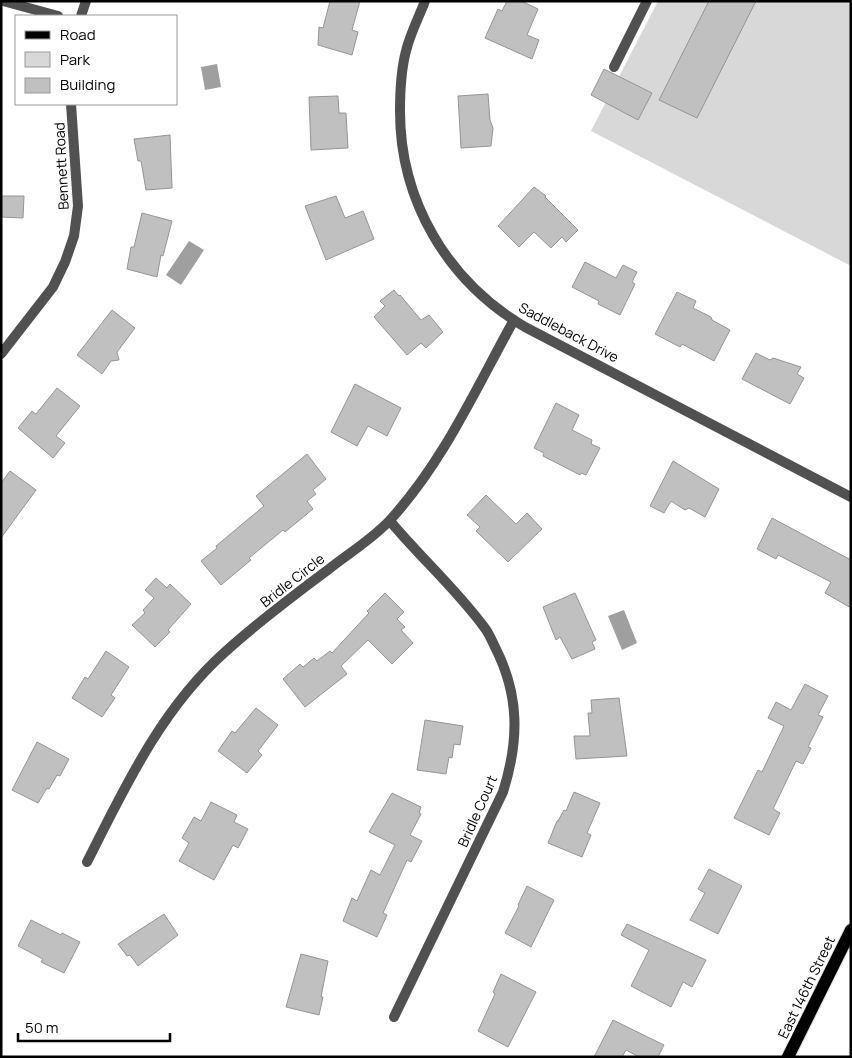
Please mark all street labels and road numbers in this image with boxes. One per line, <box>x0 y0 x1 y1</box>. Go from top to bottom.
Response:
street label: Bennett Road <box>49 122 73 210</box>
street label: Saddleback Drive <box>516 298 622 366</box>
street label: Bridle Circle <box>256 549 328 611</box>
street label: Bridle Court <box>453 772 501 850</box>
street label: East 146th Street <box>773 932 839 1041</box>

